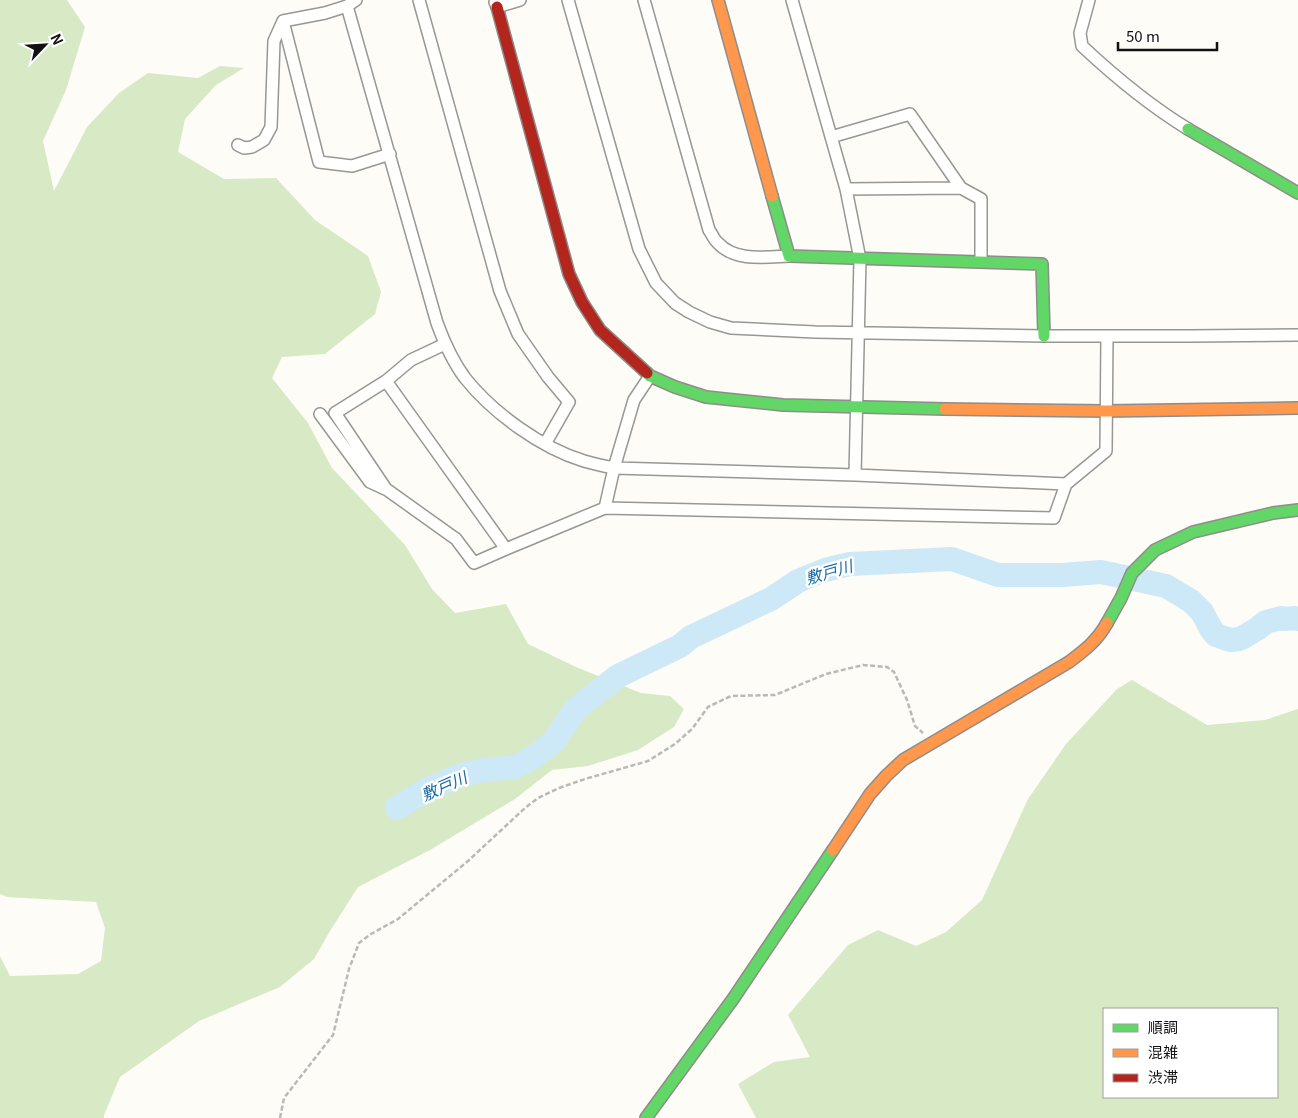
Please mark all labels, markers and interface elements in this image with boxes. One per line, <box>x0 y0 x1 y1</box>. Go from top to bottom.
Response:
north arrow <box>20 20 70 70</box>
scale bar <box>1118 20 1217 52</box>
text: 50 m <box>1126 25 1160 46</box>
text: N <box>46 30 69 48</box>
water label: 敷戸川 <box>802 552 857 589</box>
water label: 敷戸川 <box>417 764 472 806</box>
legend <box>1103 1008 1278 1098</box>
text: 順調 <box>1148 1016 1178 1037</box>
text: 混雑 <box>1148 1041 1178 1062</box>
text: 渋滞 <box>1148 1066 1178 1087</box>

